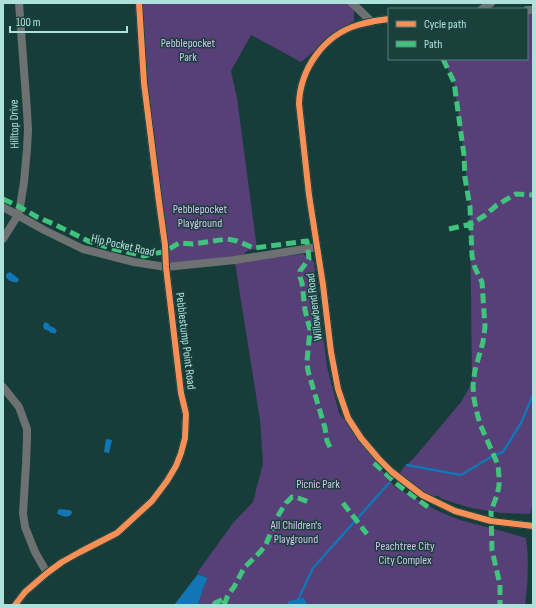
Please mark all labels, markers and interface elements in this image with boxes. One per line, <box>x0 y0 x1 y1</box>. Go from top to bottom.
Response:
scale bar <box>10 8 127 34</box>
legend <box>388 8 528 60</box>
text: 100 m <box>16 15 41 30</box>
text: Cycle path <box>424 17 466 32</box>
park label: Pebblepocket Park <box>161 36 216 65</box>
text: Path <box>424 37 442 52</box>
street label: Hilltop Drive <box>7 99 22 149</box>
park label: Pebblepocket Playground <box>173 202 228 231</box>
street label: Hip Pocket Road <box>90 231 156 260</box>
street label: Willowbend Road <box>303 272 326 342</box>
street label: Pebblestump Point Road <box>172 292 199 390</box>
park label: Picnic Park <box>296 477 340 492</box>
park label: All Children's Playground <box>269 518 322 547</box>
park label: Peachtree City City Complex <box>375 539 435 568</box>

